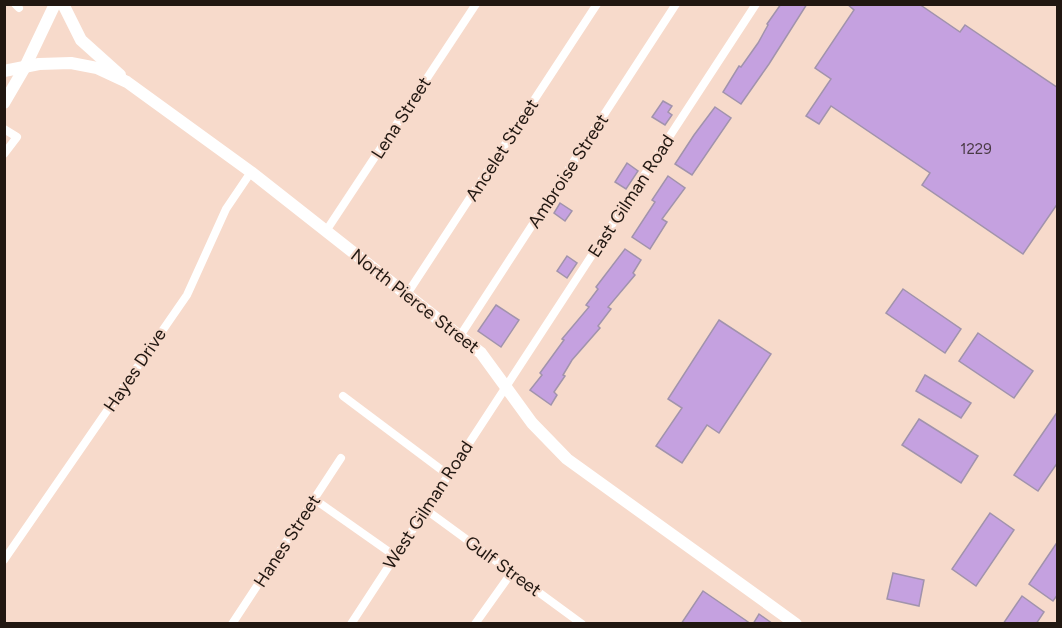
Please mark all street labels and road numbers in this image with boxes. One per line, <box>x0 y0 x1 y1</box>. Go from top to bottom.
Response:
street label: Lena Street <box>366 73 436 163</box>
street label: Ancelet Street <box>461 95 543 205</box>
street label: Ambroise Street <box>523 110 613 232</box>
street label: East Gilman Road <box>583 131 679 261</box>
street label: North Pierce Street <box>346 244 484 358</box>
street label: Hayes Drive <box>99 324 171 416</box>
street label: West Gilman Road <box>378 437 478 573</box>
street label: Hanes Street <box>249 490 325 591</box>
street label: Gulf Street <box>460 531 546 601</box>

